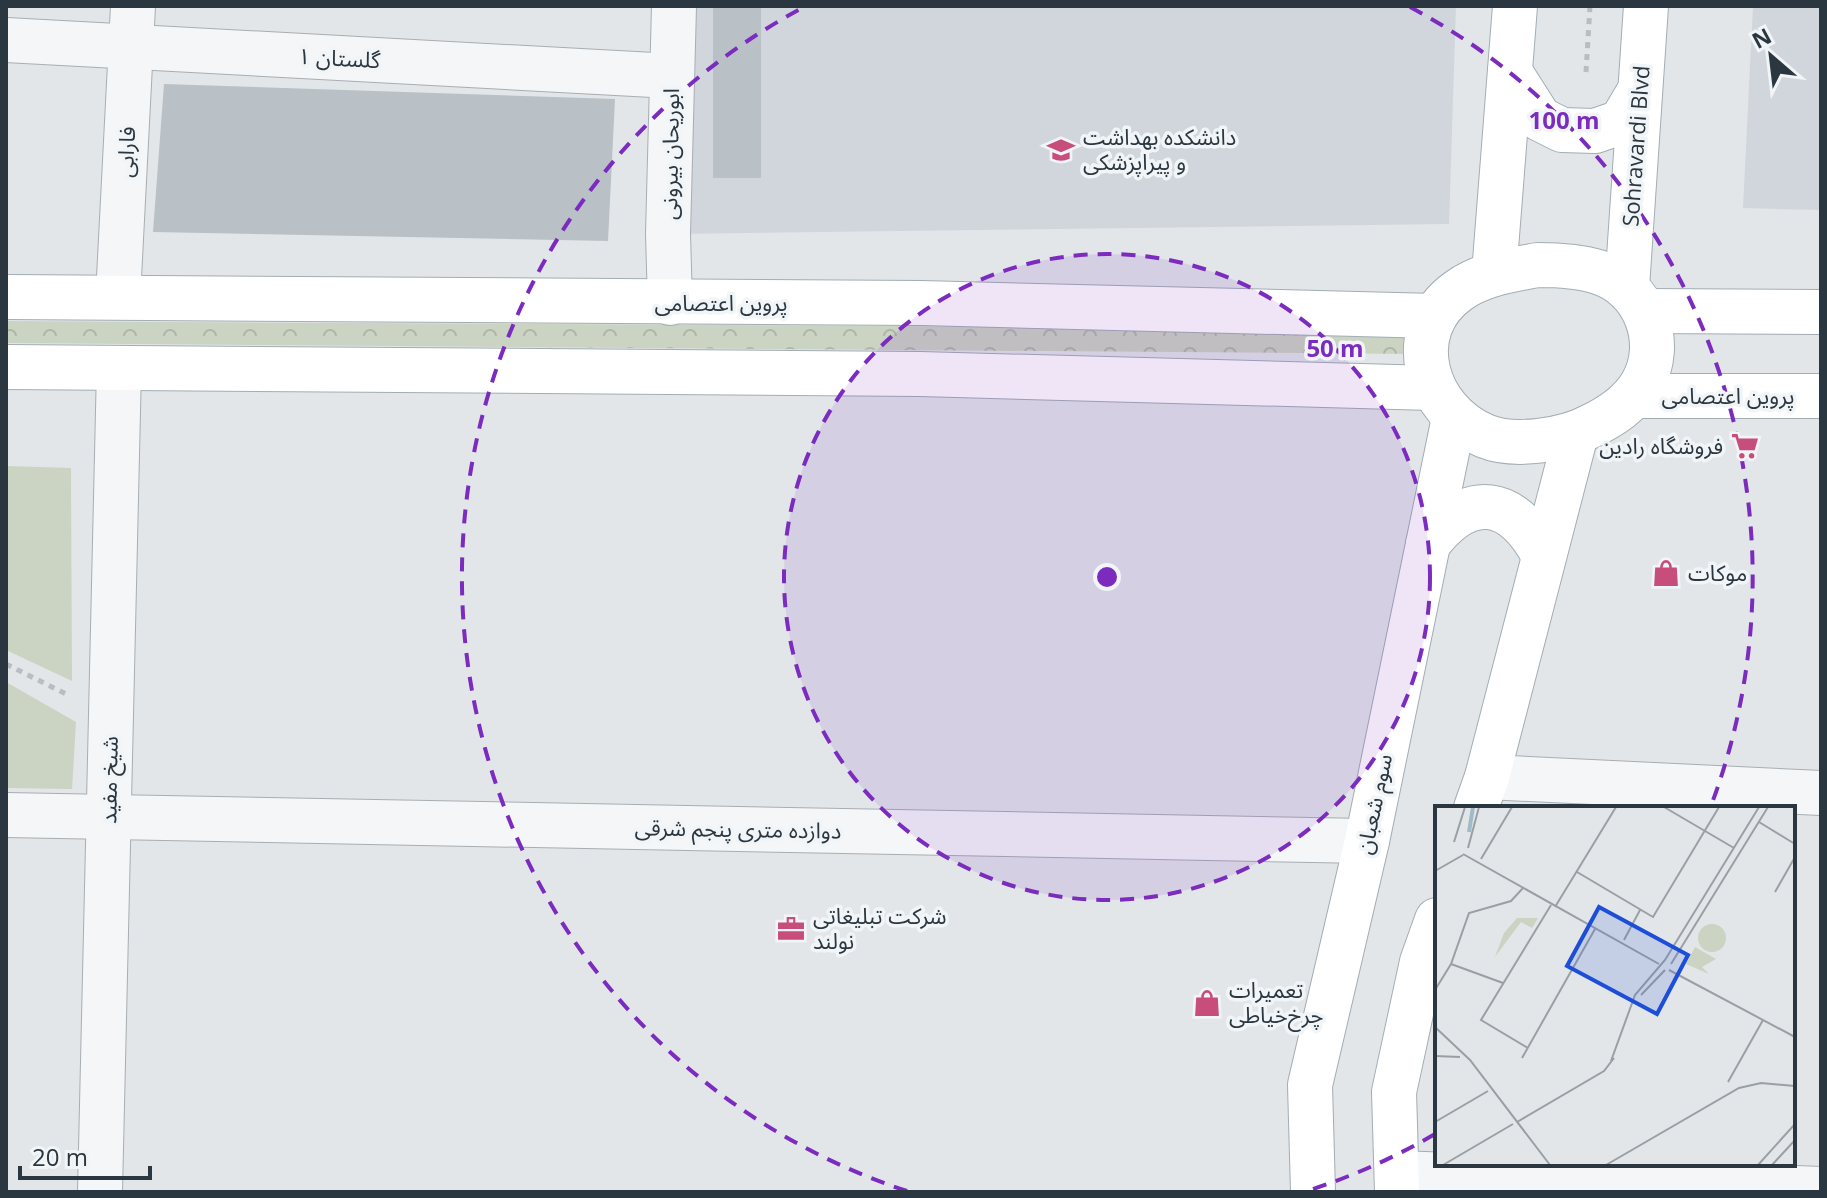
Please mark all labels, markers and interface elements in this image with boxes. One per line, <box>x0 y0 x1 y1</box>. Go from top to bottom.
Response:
north arrow <box>1731 16 1811 96</box>
text: N <box>1746 20 1776 55</box>
street label: گلستان ۱ <box>297 40 382 74</box>
street label: Sohravardi Blvd <box>1614 65 1656 227</box>
street label: ابوریحان بیرونی <box>653 88 685 220</box>
text: 100 m <box>1529 103 1599 136</box>
place label: دانشکده بهداشت و پیراپزشکی <box>1083 121 1236 177</box>
street label: فارابی <box>109 126 141 178</box>
school or university icon: دانشکده بهداشت و پیراپزشکی <box>1046 135 1076 165</box>
street label: پروین اعتصامی <box>654 287 788 318</box>
text: 50 m <box>1306 331 1364 364</box>
street label: پروین اعتصامی <box>1661 380 1795 411</box>
place label: فروشگاه رادین <box>1599 430 1723 460</box>
supermarket icon: فروشگاه رادین <box>1730 431 1760 461</box>
place label: موکات <box>1688 557 1747 587</box>
shop icon: موکات <box>1651 558 1681 588</box>
centre of rings <box>1093 563 1121 591</box>
street label: شیخ مفید <box>92 736 127 824</box>
street label: سوم شعبان <box>1348 751 1401 857</box>
inset map <box>1435 806 1795 1166</box>
street label: دوازده متری پنجم شرقی <box>634 811 842 848</box>
place label: شرکت تبلیغاتی نولند <box>813 900 946 955</box>
office icon: شرکت تبلیغاتی نولند <box>776 914 806 944</box>
place label: تعمیرات چرخ‌خیاطی <box>1229 974 1323 1032</box>
shop icon: تعمیرات چرخ‌خیاطی <box>1192 988 1222 1018</box>
scale bar <box>20 1130 150 1180</box>
text: 20 m <box>32 1140 88 1173</box>

